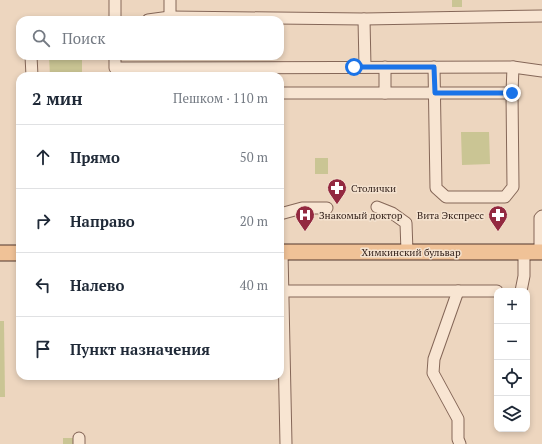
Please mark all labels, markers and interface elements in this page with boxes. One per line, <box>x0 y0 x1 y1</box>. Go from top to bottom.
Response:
search box <box>16 16 284 60</box>
icon: search <box>30 27 52 49</box>
text: Поиск <box>62 28 105 48</box>
route start <box>345 58 363 76</box>
route end <box>503 84 521 102</box>
text: 2 мин <box>32 87 82 110</box>
text: Пешком · 110 m <box>173 89 268 107</box>
icon: ahead <box>32 146 54 168</box>
text: Прямо <box>70 147 120 167</box>
text: 50 m <box>240 148 268 166</box>
pharmacy icon: Столички <box>326 177 348 205</box>
place label: Столички <box>351 182 396 195</box>
hospital icon: Знакомый доктор <box>294 204 316 232</box>
pharmacy icon: Вита Экспресс <box>487 204 509 232</box>
place label: Знакомый доктор <box>319 209 403 222</box>
place label: Вита Экспресс <box>417 209 484 222</box>
icon: right <box>32 210 54 232</box>
text: Направо <box>70 211 135 231</box>
text: 20 m <box>240 212 268 230</box>
street label: Химкинский бульвар <box>361 246 461 259</box>
icon: left <box>32 274 54 296</box>
text: Налево <box>70 275 124 295</box>
text: 40 m <box>240 276 268 294</box>
map controls <box>494 288 530 432</box>
button: + <box>494 288 530 324</box>
button: − <box>494 324 530 360</box>
icon: arrive <box>32 338 54 360</box>
text: Пункт назначения <box>70 339 210 359</box>
button: locate <box>494 360 530 396</box>
button: layers <box>494 396 530 432</box>

